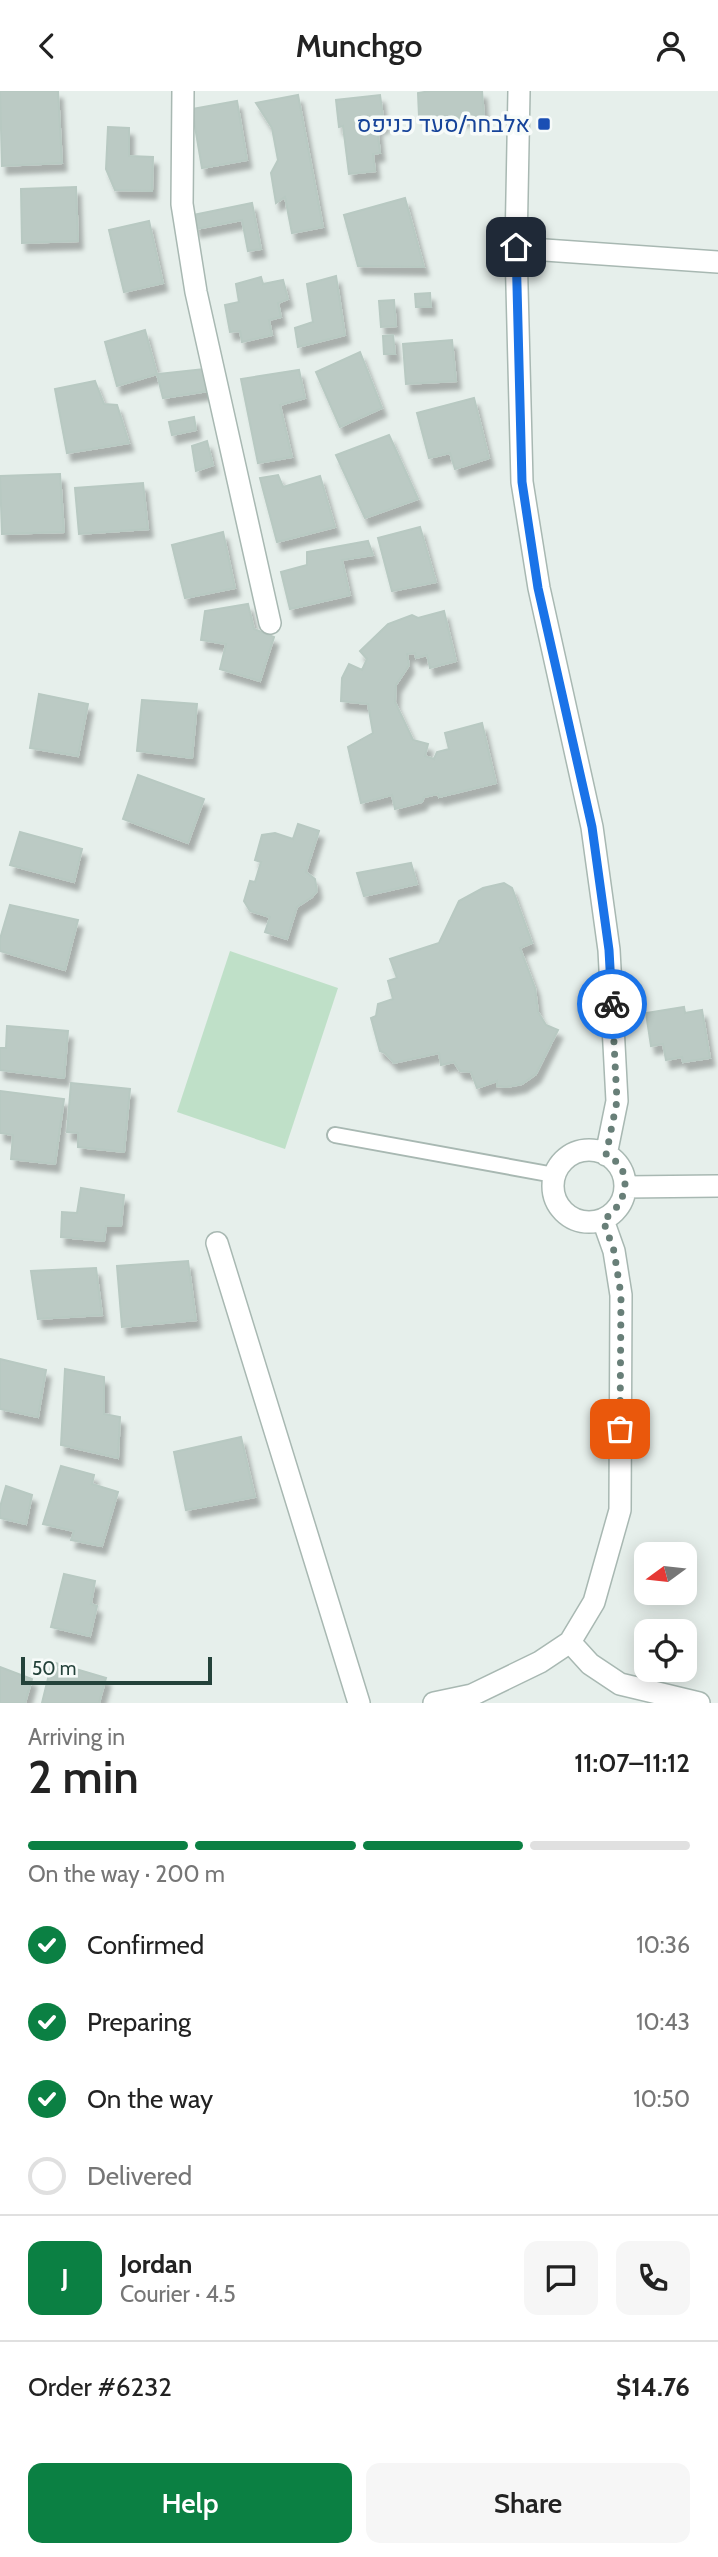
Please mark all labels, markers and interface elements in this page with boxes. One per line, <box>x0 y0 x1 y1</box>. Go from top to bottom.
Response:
text: Munchgo <box>295 26 423 65</box>
icon: back <box>28 27 66 65</box>
icon: person <box>652 27 690 65</box>
place label: אלבחר/סעד כניפס <box>357 110 530 138</box>
marker: אלבחר/סעד כניפס <box>536 116 552 132</box>
pin <box>486 217 546 277</box>
icon: home <box>497 228 535 266</box>
courier <box>577 969 647 1039</box>
icon: bike <box>593 985 631 1023</box>
pin <box>590 1399 650 1459</box>
icon: bag <box>601 1410 639 1448</box>
north arrow <box>634 1542 696 1605</box>
map controls <box>634 1542 697 1682</box>
button: locate <box>634 1619 697 1682</box>
scale bar <box>21 1654 212 1686</box>
text: 50 m <box>32 1657 76 1680</box>
text: Arriving in <box>28 1723 125 1751</box>
text: 11:07–11:12 <box>574 1747 690 1779</box>
text: 2 min <box>28 1749 139 1805</box>
text: On the way · 200 m <box>28 1860 225 1888</box>
icon: check <box>28 1926 66 1964</box>
text: Confirmed <box>87 1929 204 1961</box>
text: 10:36 <box>636 1931 690 1959</box>
icon: check <box>28 2003 66 2041</box>
text: Preparing <box>87 2006 191 2038</box>
text: 10:43 <box>636 2008 690 2036</box>
icon: check <box>28 2080 66 2118</box>
text: On the way <box>87 2083 213 2115</box>
text: 10:50 <box>633 2085 690 2113</box>
text: Delivered <box>87 2160 192 2192</box>
button: chat <box>524 2241 598 2315</box>
button: phone <box>616 2241 690 2315</box>
text: Jordan <box>120 2248 192 2280</box>
text: J <box>61 2262 69 2294</box>
text: Courier · 4.5 <box>120 2280 236 2308</box>
text: Order #6232 <box>28 2371 172 2403</box>
text: $14.76 <box>616 2371 690 2403</box>
button: Help <box>28 2463 352 2543</box>
button: Share <box>366 2463 690 2543</box>

